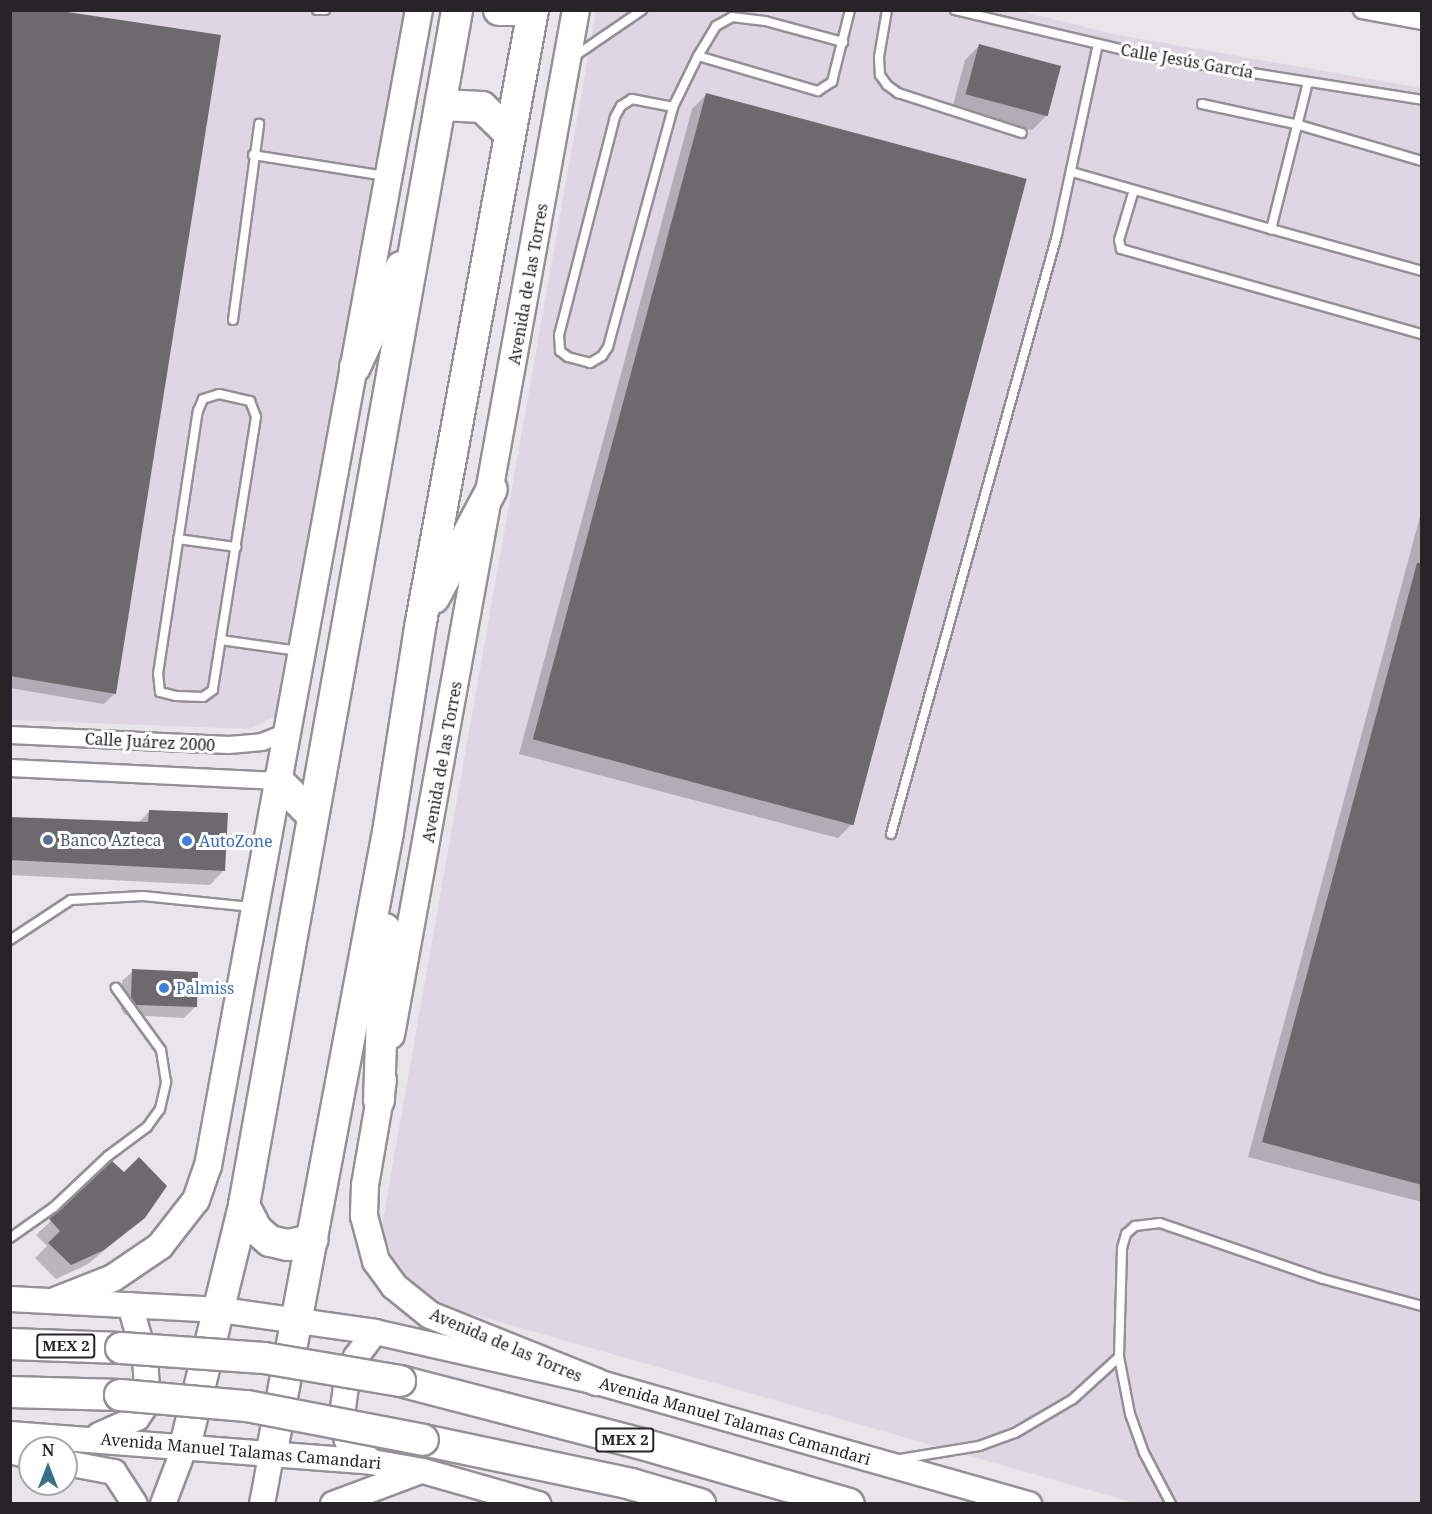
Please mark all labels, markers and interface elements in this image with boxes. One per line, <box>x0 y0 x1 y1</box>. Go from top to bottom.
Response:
street label: Calle Jesús García <box>1119 40 1255 82</box>
street label: Avenida de las Torres <box>504 202 552 366</box>
street label: Avenida de las Torres <box>418 680 466 844</box>
street label: Calle Juárez 2000 <box>84 729 216 755</box>
place label: Banco Azteca <box>60 830 162 850</box>
place label: AutoZone <box>199 831 273 851</box>
marker: Banco Azteca <box>41 833 55 847</box>
marker: AutoZone <box>180 834 194 848</box>
place label: Palmiss <box>176 978 234 998</box>
marker: Palmiss <box>157 981 171 995</box>
street label: Avenida de las Torres <box>427 1304 585 1386</box>
road number: MEX 2 <box>36 1334 96 1358</box>
street label: Avenida Manuel Talamas Camandari <box>597 1373 873 1469</box>
road number: MEX 2 <box>595 1428 655 1452</box>
street label: Avenida Manuel Talamas Camandari <box>100 1429 382 1473</box>
north arrow <box>18 1436 78 1496</box>
text: N <box>42 1439 54 1461</box>

